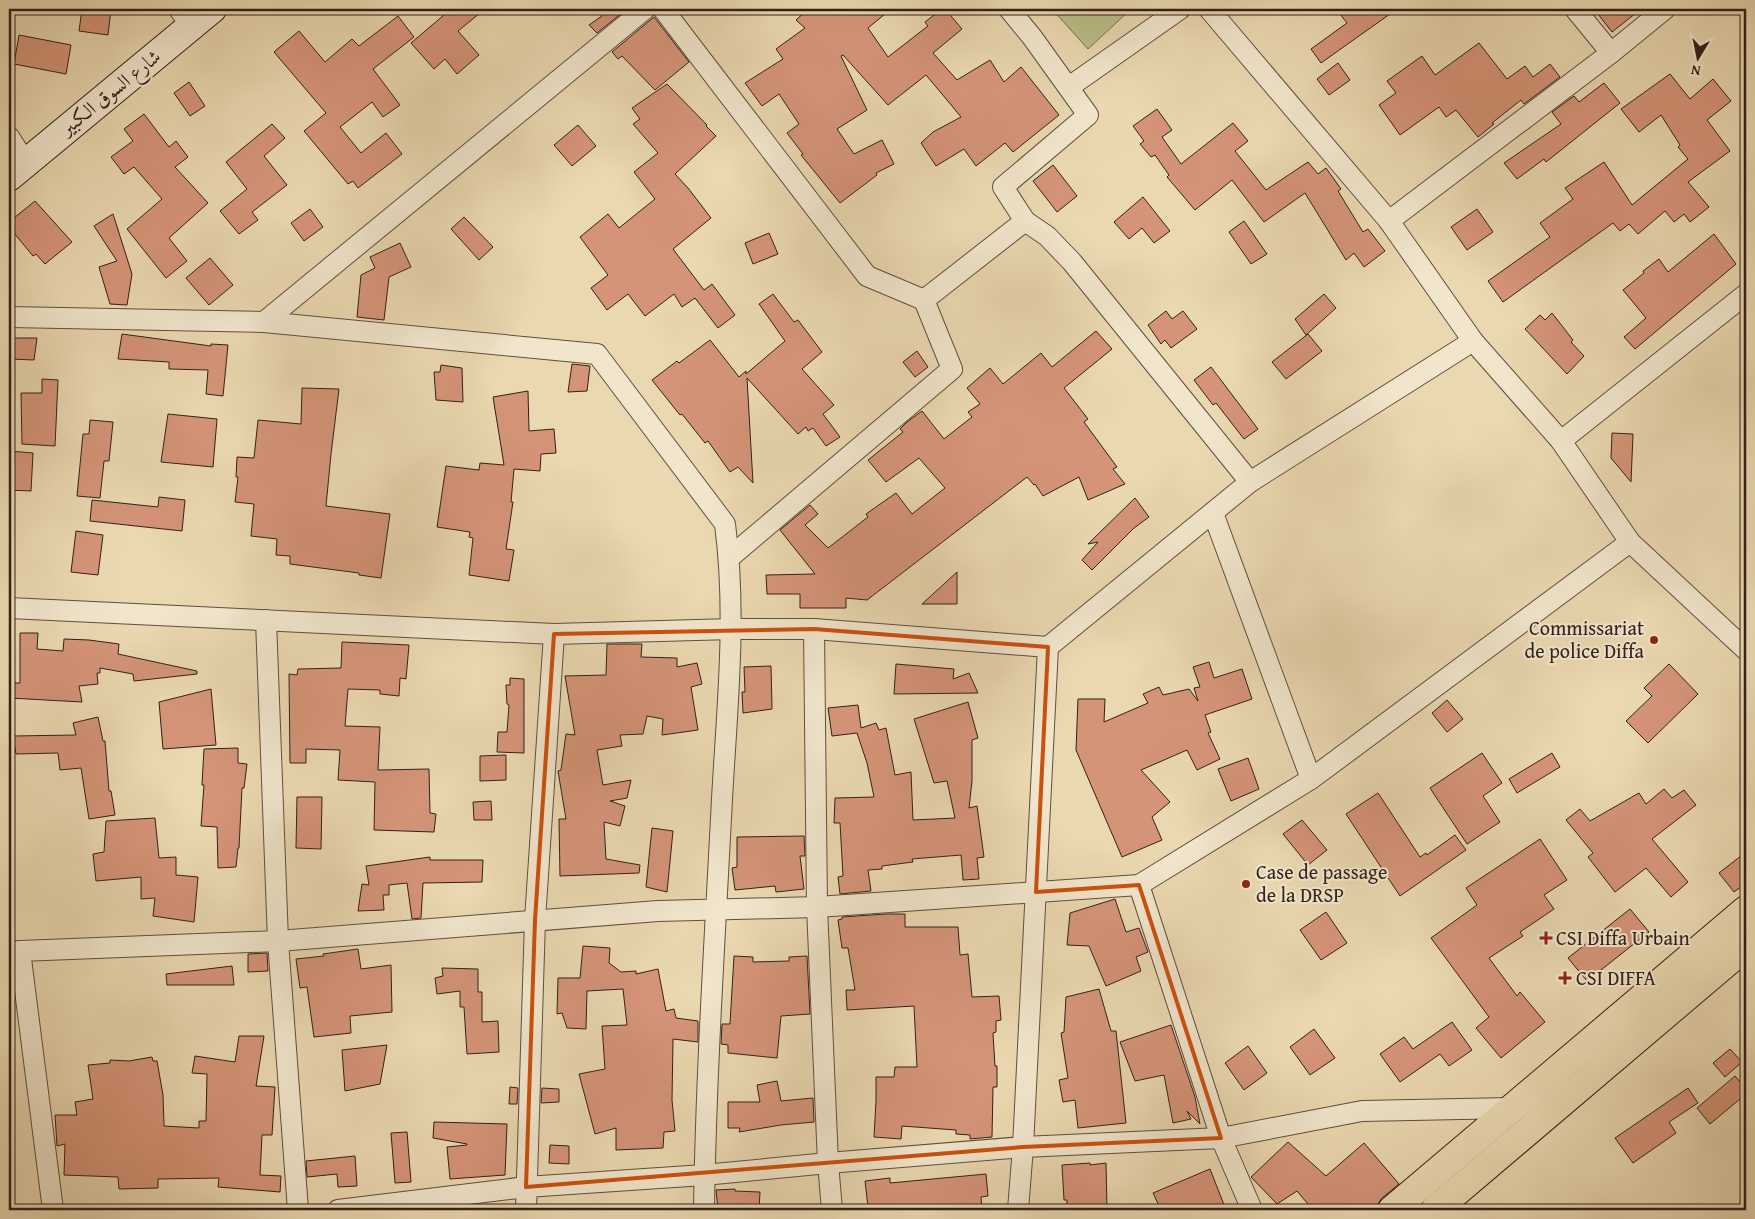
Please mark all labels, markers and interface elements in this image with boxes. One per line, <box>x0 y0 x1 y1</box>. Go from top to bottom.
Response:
north arrow <box>1672 32 1722 82</box>
street label: شارع السوق الكبير <box>51 42 169 146</box>
text: N <box>1689 60 1702 81</box>
place label: Commissariat de police Diffa <box>1525 613 1645 665</box>
marker: Commissariat de police Diffa <box>1648 634 1660 646</box>
place label: Case de passage de la DRSP <box>1256 857 1387 909</box>
marker: Case de passage de la DRSP <box>1240 878 1252 890</box>
place label: CSI Diffa Urbain <box>1556 923 1690 952</box>
marker: CSI Diffa Urbain <box>1540 932 1552 944</box>
place label: CSI DIFFA <box>1576 963 1656 992</box>
marker: CSI DIFFA <box>1558 971 1572 985</box>

